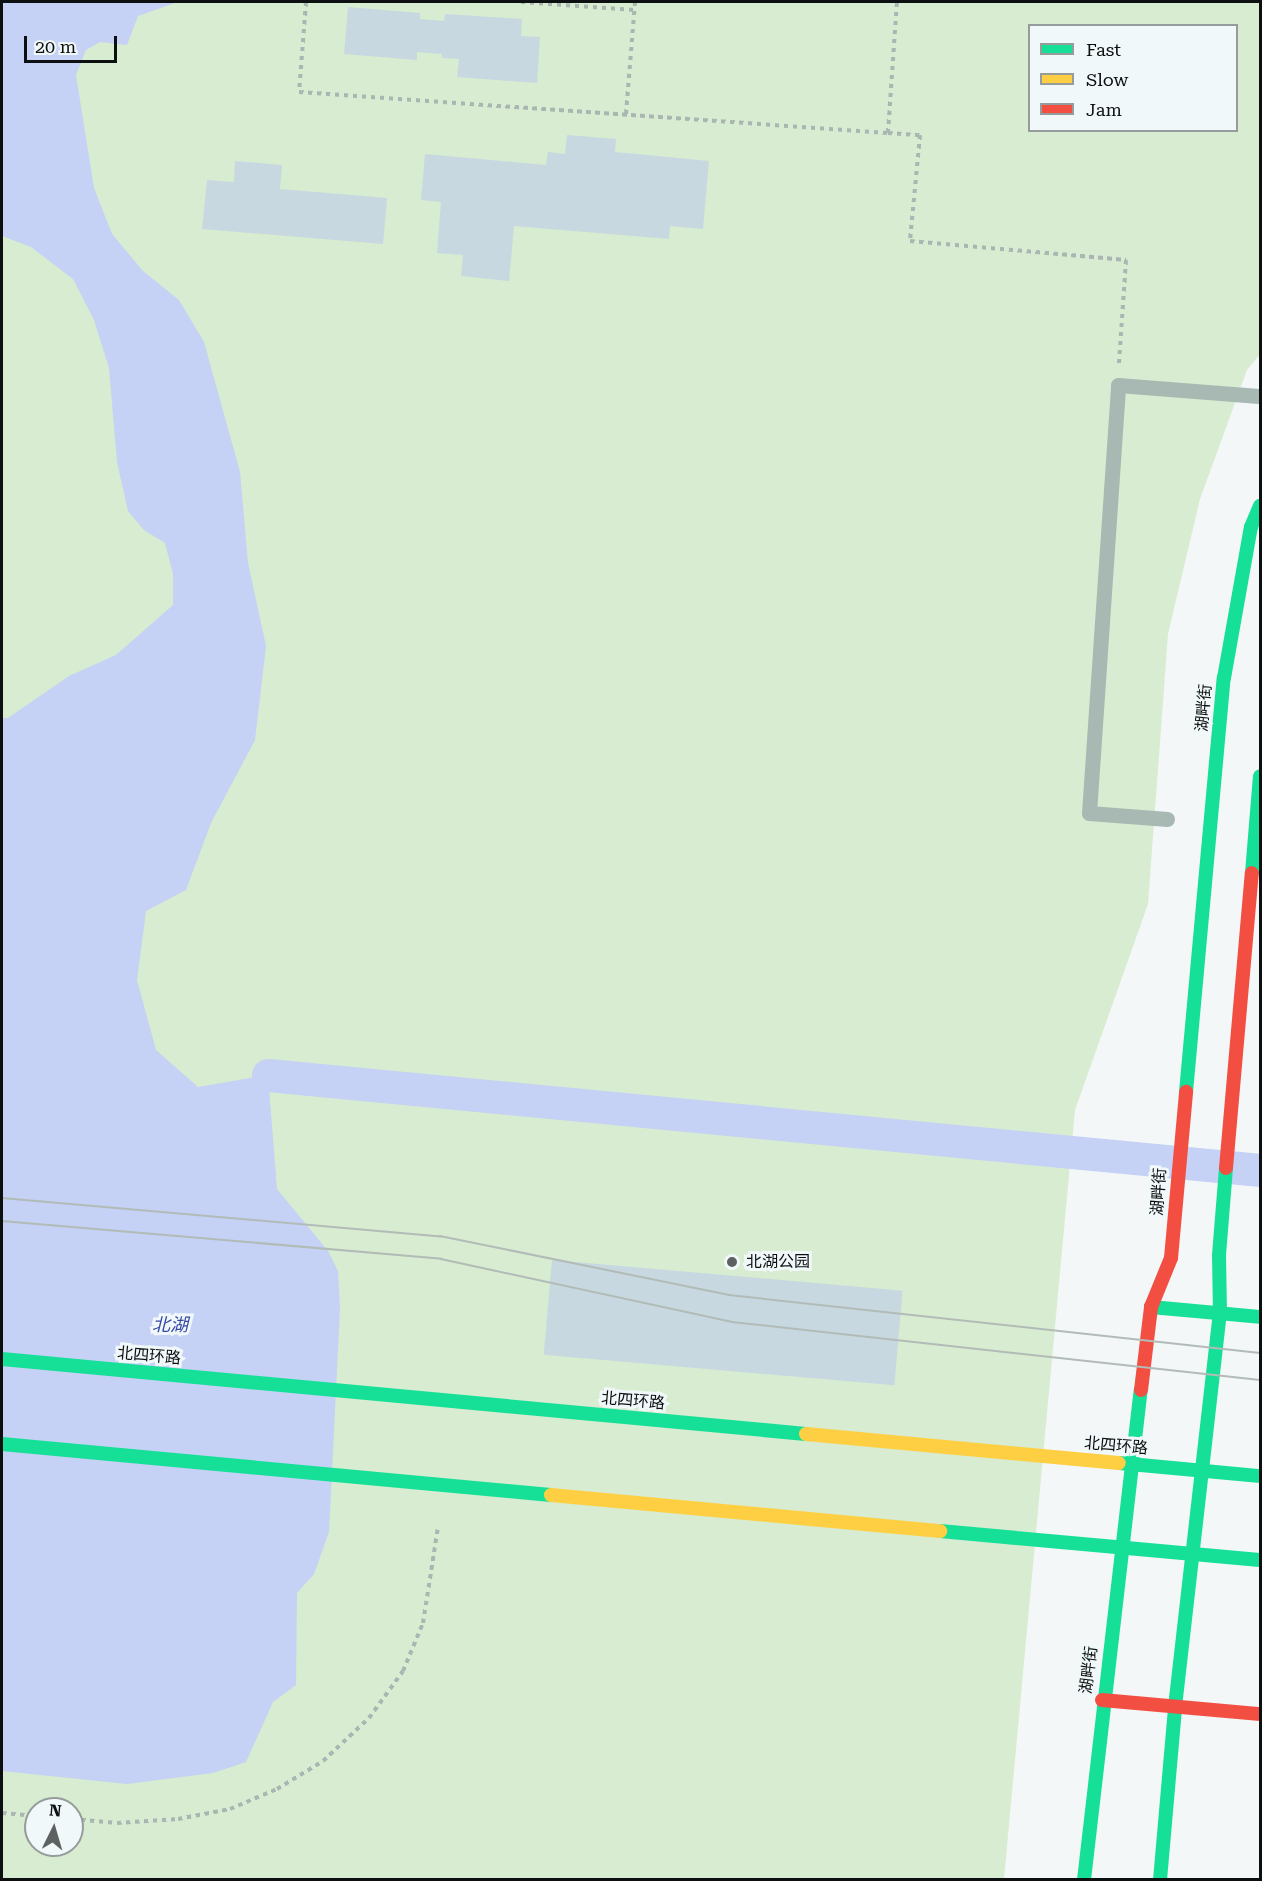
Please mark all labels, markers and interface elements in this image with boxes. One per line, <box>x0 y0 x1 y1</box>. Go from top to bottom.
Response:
scale bar <box>27 24 120 62</box>
legend <box>1028 24 1238 132</box>
text: 20 m <box>35 36 76 57</box>
text: Fast <box>1086 39 1121 60</box>
text: Slow <box>1086 69 1128 90</box>
text: Jam <box>1086 99 1122 120</box>
street label: 湖畔街 <box>1192 683 1216 733</box>
street label: 湖畔街 <box>1148 1167 1170 1217</box>
place label: 北湖公园 <box>746 1252 810 1272</box>
marker: 北湖公园 <box>723 1253 741 1271</box>
water label: 北湖 <box>152 1314 188 1336</box>
street label: 北四环路 <box>116 1344 182 1368</box>
street label: 北四环路 <box>600 1389 666 1413</box>
street label: 北四环路 <box>1083 1434 1149 1458</box>
street label: 湖畔街 <box>1077 1645 1101 1695</box>
north arrow <box>24 1797 84 1857</box>
text: N <box>48 1801 62 1821</box>

